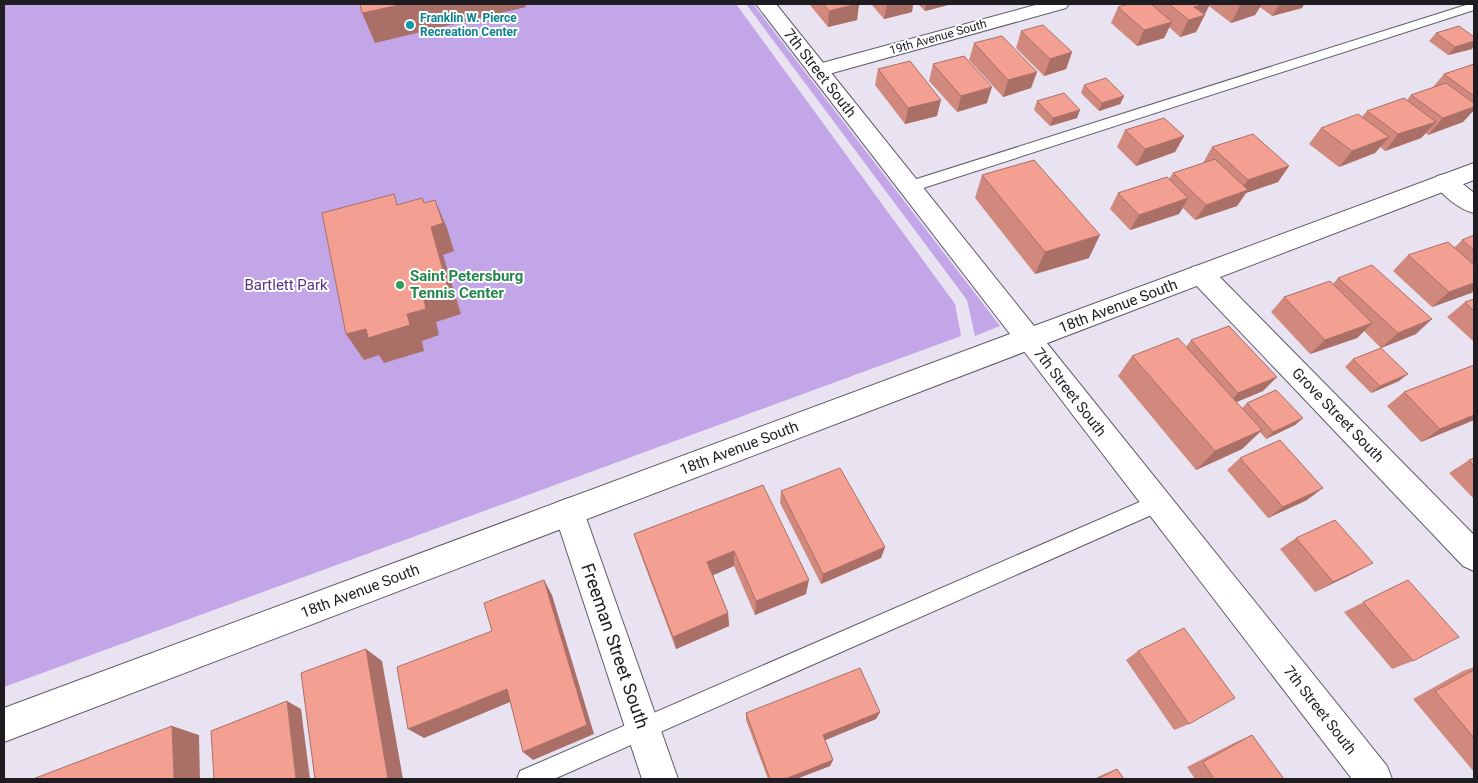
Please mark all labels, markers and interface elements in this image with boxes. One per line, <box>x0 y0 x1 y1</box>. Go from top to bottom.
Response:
place label: Franklin W. Pierce Recreation Center <box>420 11 518 39</box>
street label: 19th Avenue South <box>888 16 988 58</box>
marker: Franklin W. Pierce Recreation Center <box>404 19 416 31</box>
street label: 7th Street South <box>780 25 860 121</box>
place label: Saint Petersburg Tennis Center <box>410 267 523 302</box>
street label: 18th Avenue South <box>1056 275 1180 337</box>
park label: Bartlett Park <box>244 276 328 294</box>
marker: Saint Petersburg Tennis Center <box>394 279 406 291</box>
street label: 7th Street South <box>1030 344 1110 440</box>
street label: Grove Street South <box>1288 364 1388 466</box>
street label: 18th Avenue South <box>677 417 801 479</box>
street label: 18th Avenue South <box>298 560 422 622</box>
street label: Freeman Street South <box>577 560 654 731</box>
street label: 7th Street South <box>1280 662 1360 758</box>

